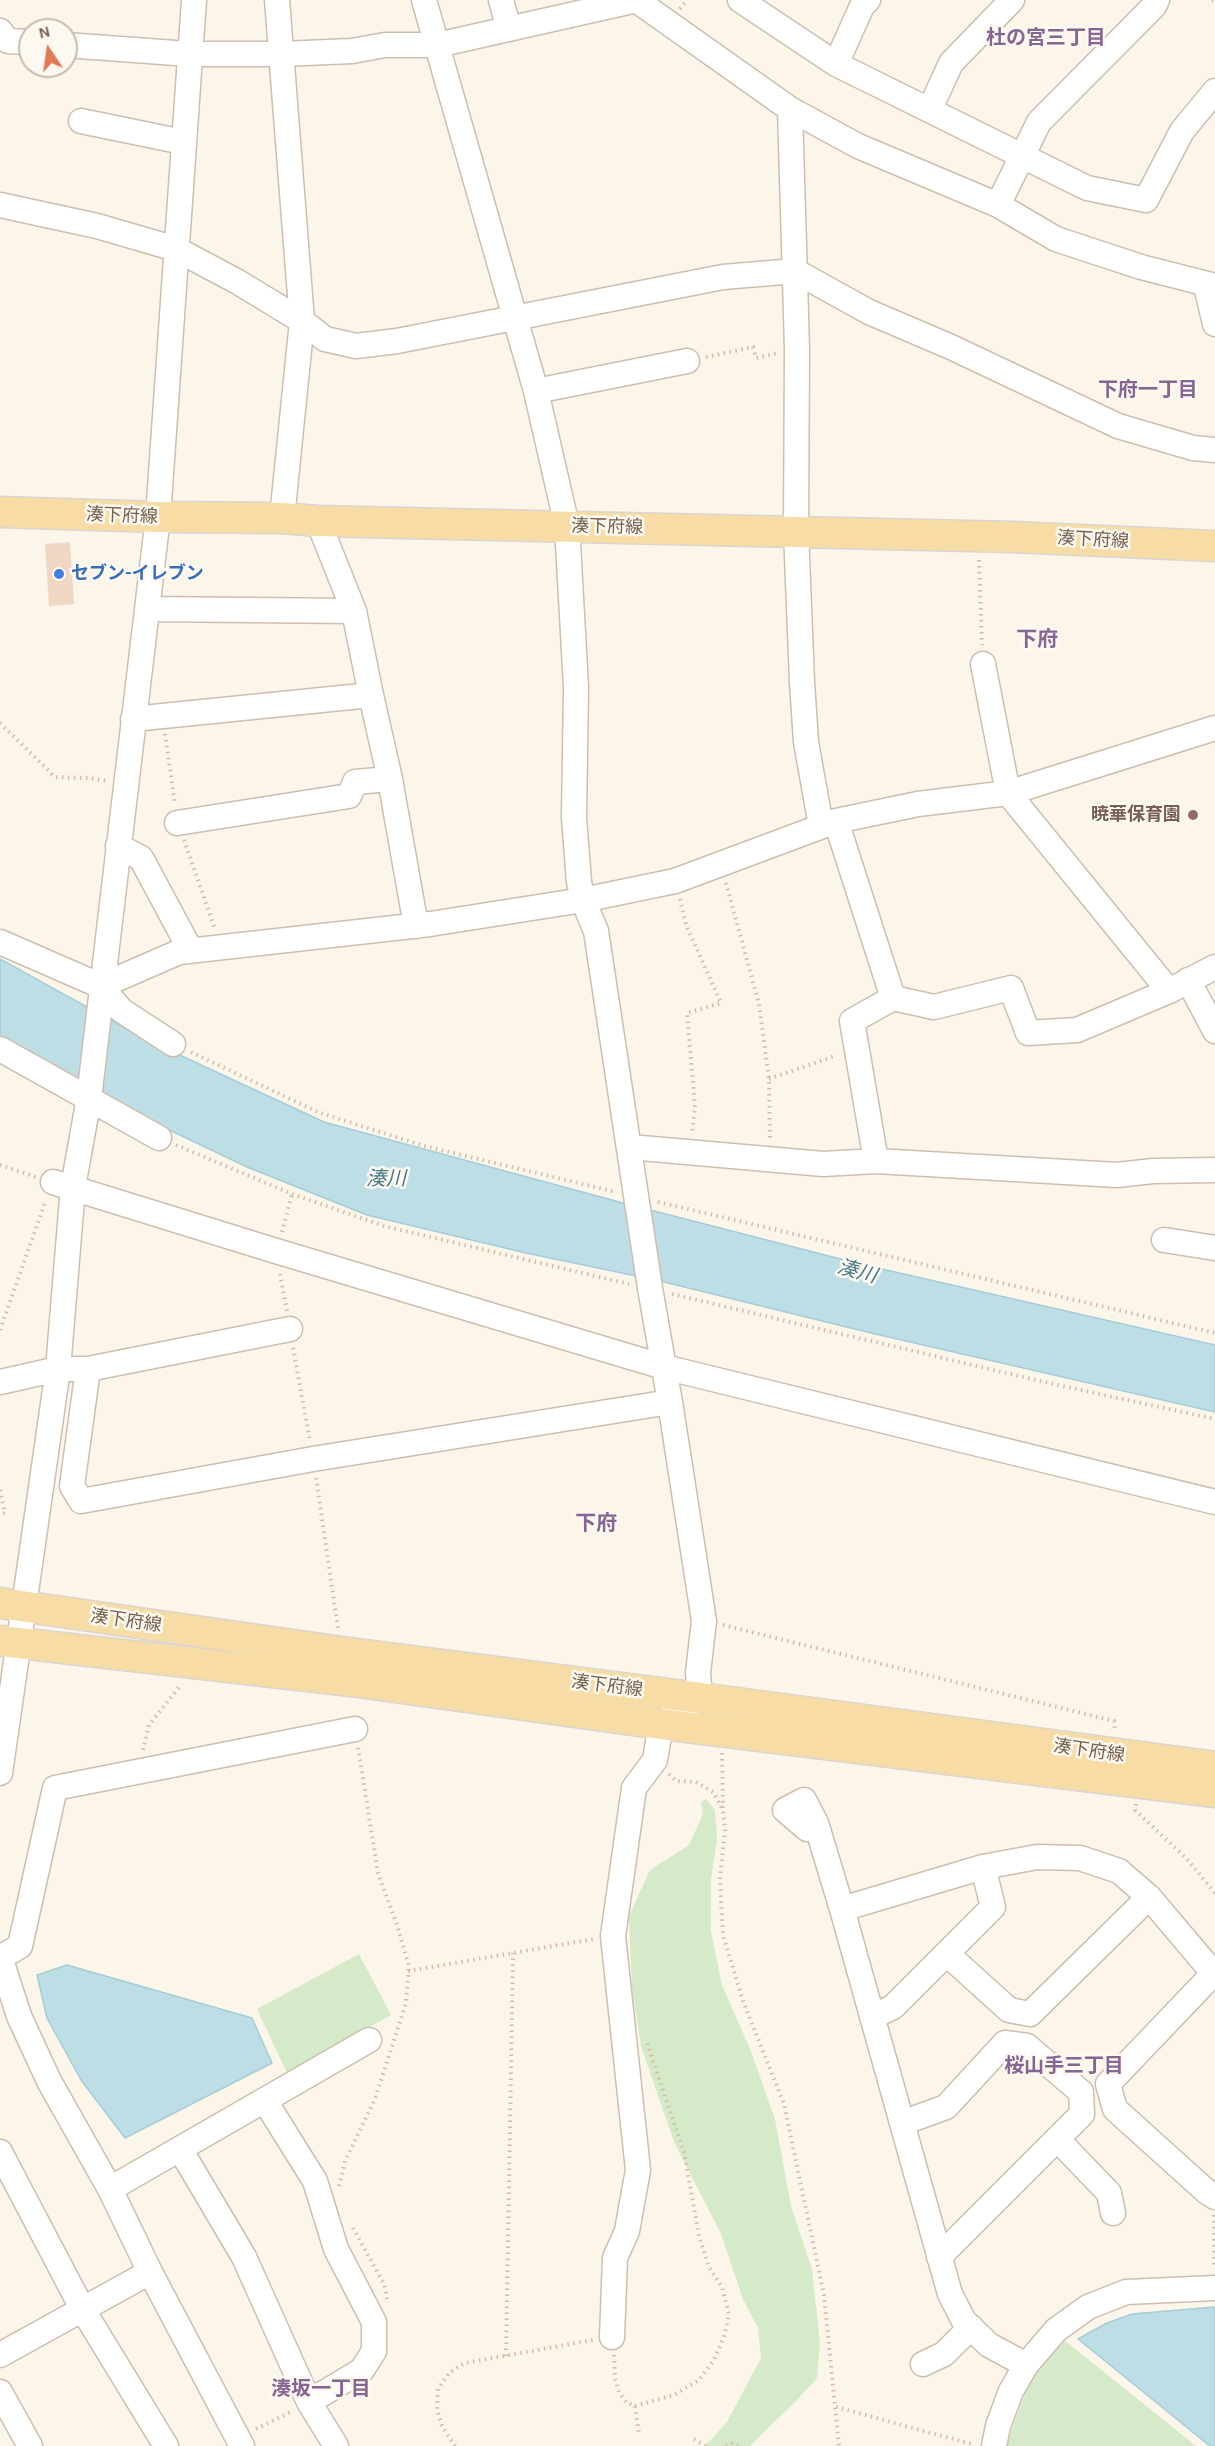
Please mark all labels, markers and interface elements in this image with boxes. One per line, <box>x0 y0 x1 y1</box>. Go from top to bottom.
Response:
north arrow <box>18 18 78 78</box>
text: N <box>37 21 52 42</box>
district label: 杜の宮三丁目 <box>986 26 1106 50</box>
district label: 下府一丁目 <box>1098 378 1198 402</box>
street label: 湊下府線 <box>86 504 158 528</box>
street label: 湊下府線 <box>571 516 643 538</box>
street label: 湊下府線 <box>1056 527 1130 553</box>
place label: セブン-イレブン <box>71 563 204 585</box>
marker: セブン-イレブン <box>52 567 66 581</box>
district label: 下府 <box>1016 627 1058 653</box>
place label: 暁華保育園 <box>1091 804 1181 826</box>
marker: 暁華保育園 <box>1186 808 1200 822</box>
water label: 湊川 <box>366 1167 406 1191</box>
water label: 湊川 <box>835 1255 879 1289</box>
district label: 下府 <box>575 1511 617 1537</box>
street label: 湊下府線 <box>89 1605 163 1637</box>
street label: 湊下府線 <box>570 1671 644 1701</box>
street label: 湊下府線 <box>1052 1735 1126 1767</box>
district label: 桜山手三丁目 <box>1004 2054 1124 2078</box>
district label: 湊坂一丁目 <box>271 2377 371 2401</box>

